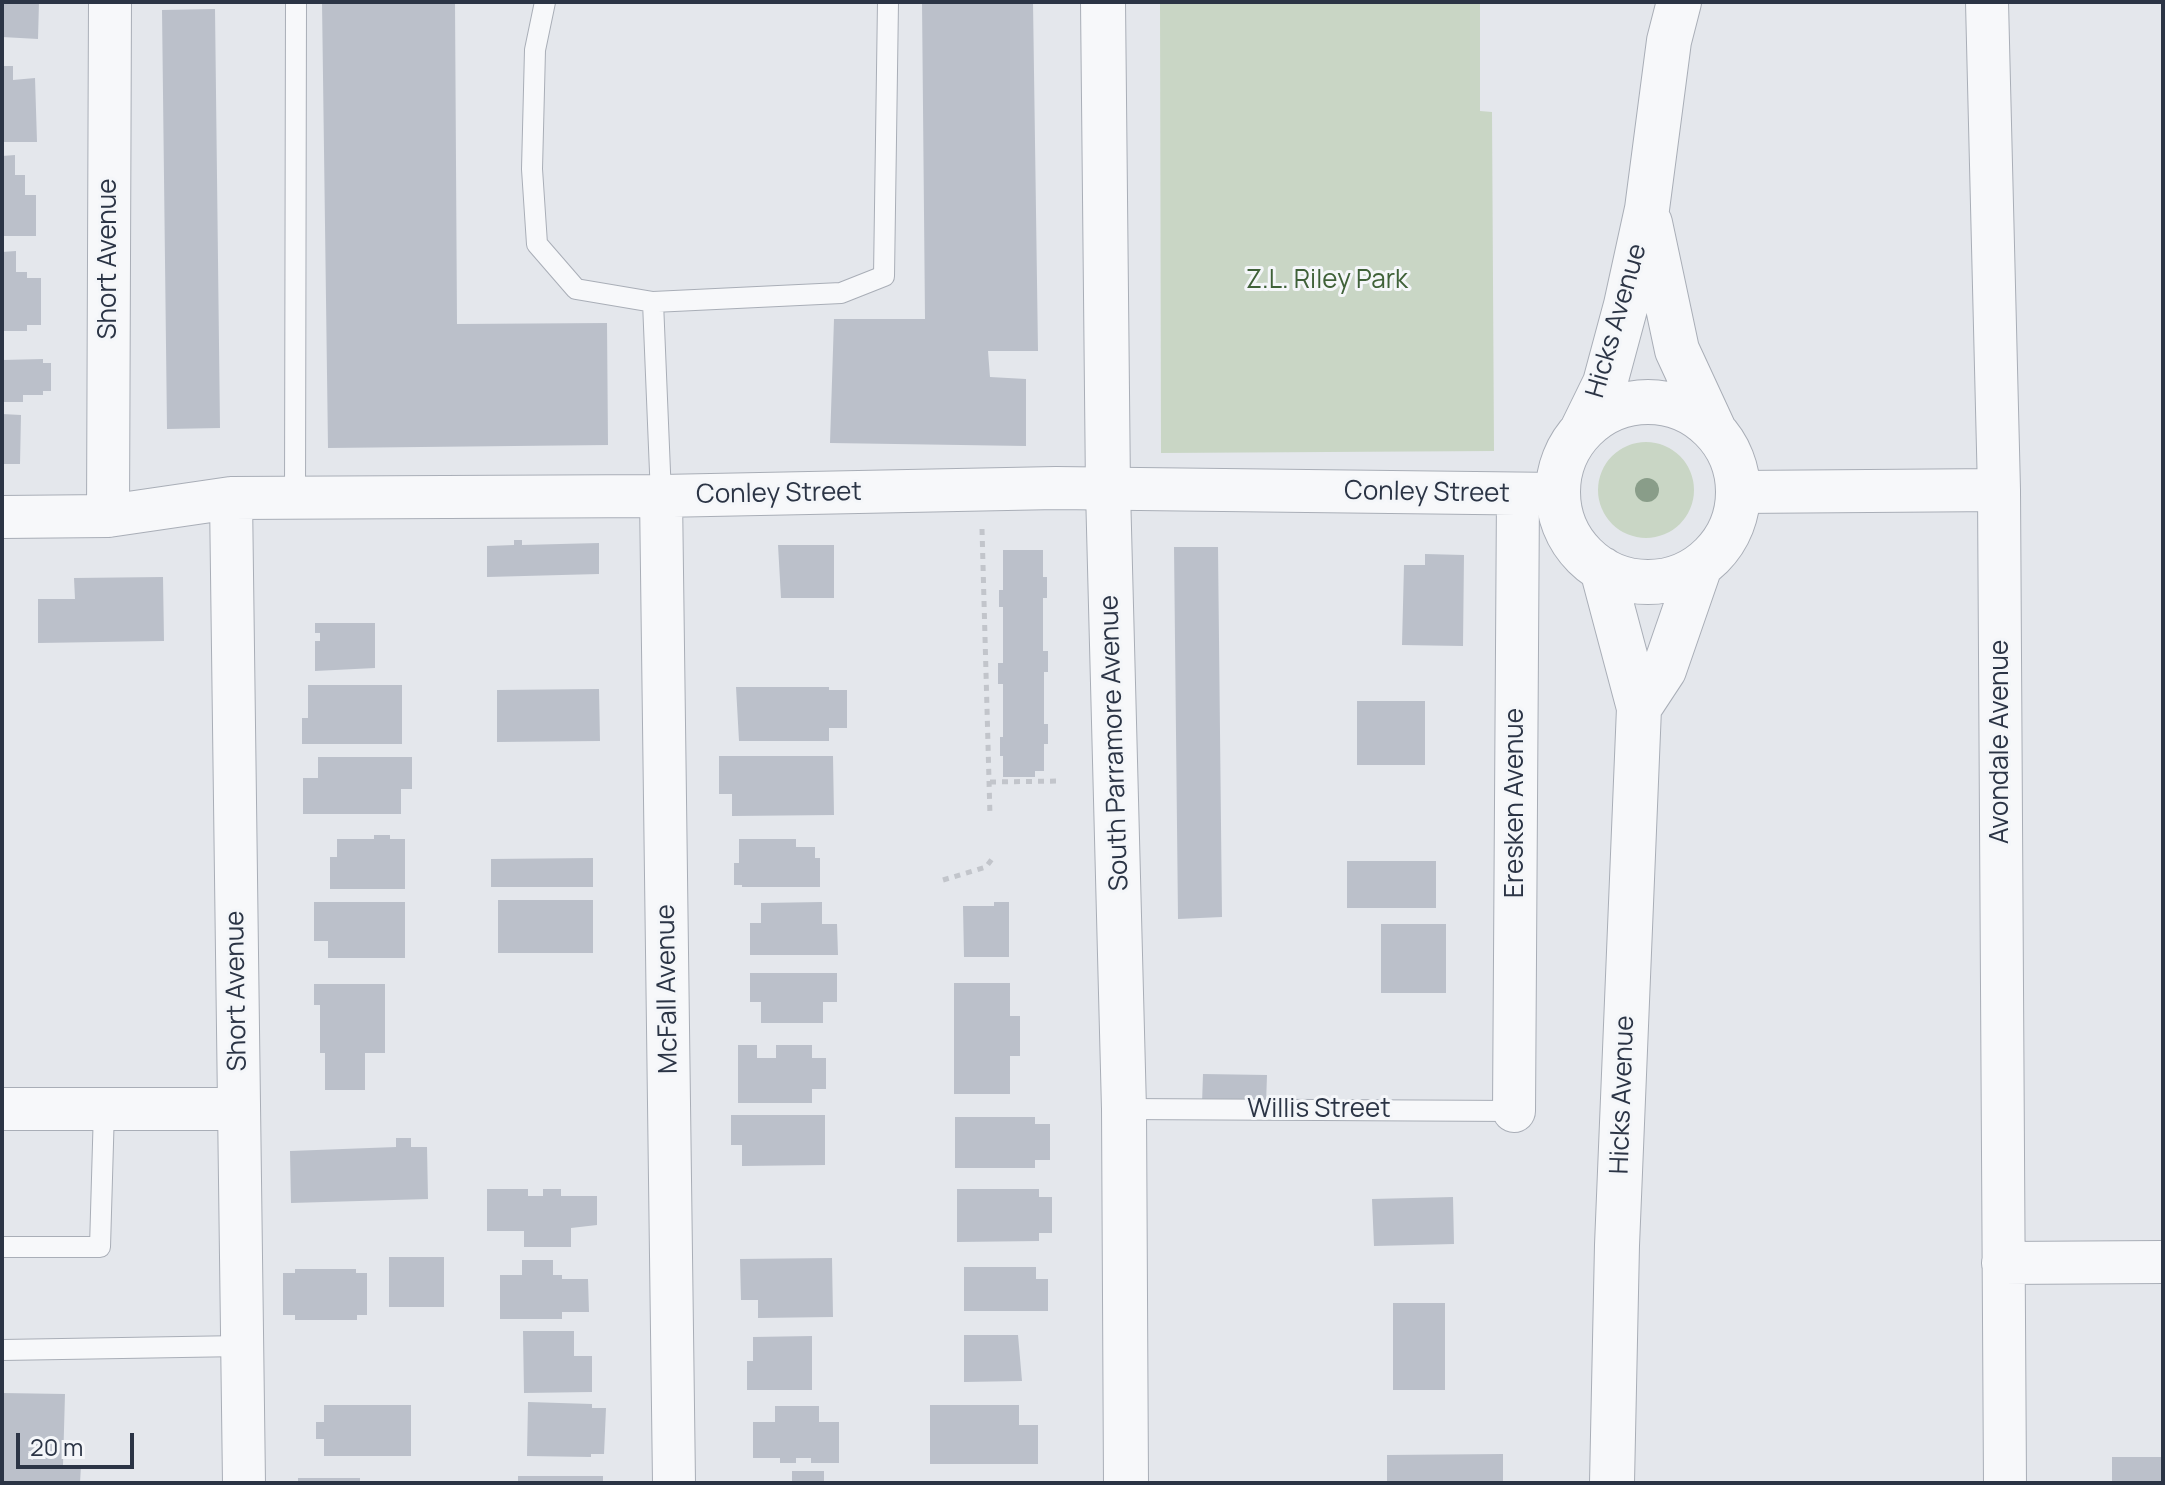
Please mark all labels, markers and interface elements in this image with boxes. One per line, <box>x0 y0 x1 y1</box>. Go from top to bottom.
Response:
street label: Short Avenue <box>93 179 125 339</box>
street label: Hicks Avenue <box>1580 240 1654 402</box>
park label: Z.L. Riley Park <box>1246 265 1408 297</box>
street label: Conley Street <box>1344 476 1510 510</box>
street label: Conley Street <box>696 477 862 511</box>
street label: South Parramore Avenue <box>1094 595 1136 891</box>
street label: Avondale Avenue <box>1985 640 2017 844</box>
street label: Eresken Avenue <box>1500 708 1532 898</box>
street label: McFall Avenue <box>651 904 685 1074</box>
street label: Short Avenue <box>220 910 254 1072</box>
street label: Hicks Avenue <box>1605 1015 1641 1175</box>
street label: Willis Street <box>1247 1094 1391 1126</box>
scale bar <box>20 1417 138 1467</box>
text: 20 m <box>30 1430 83 1463</box>

